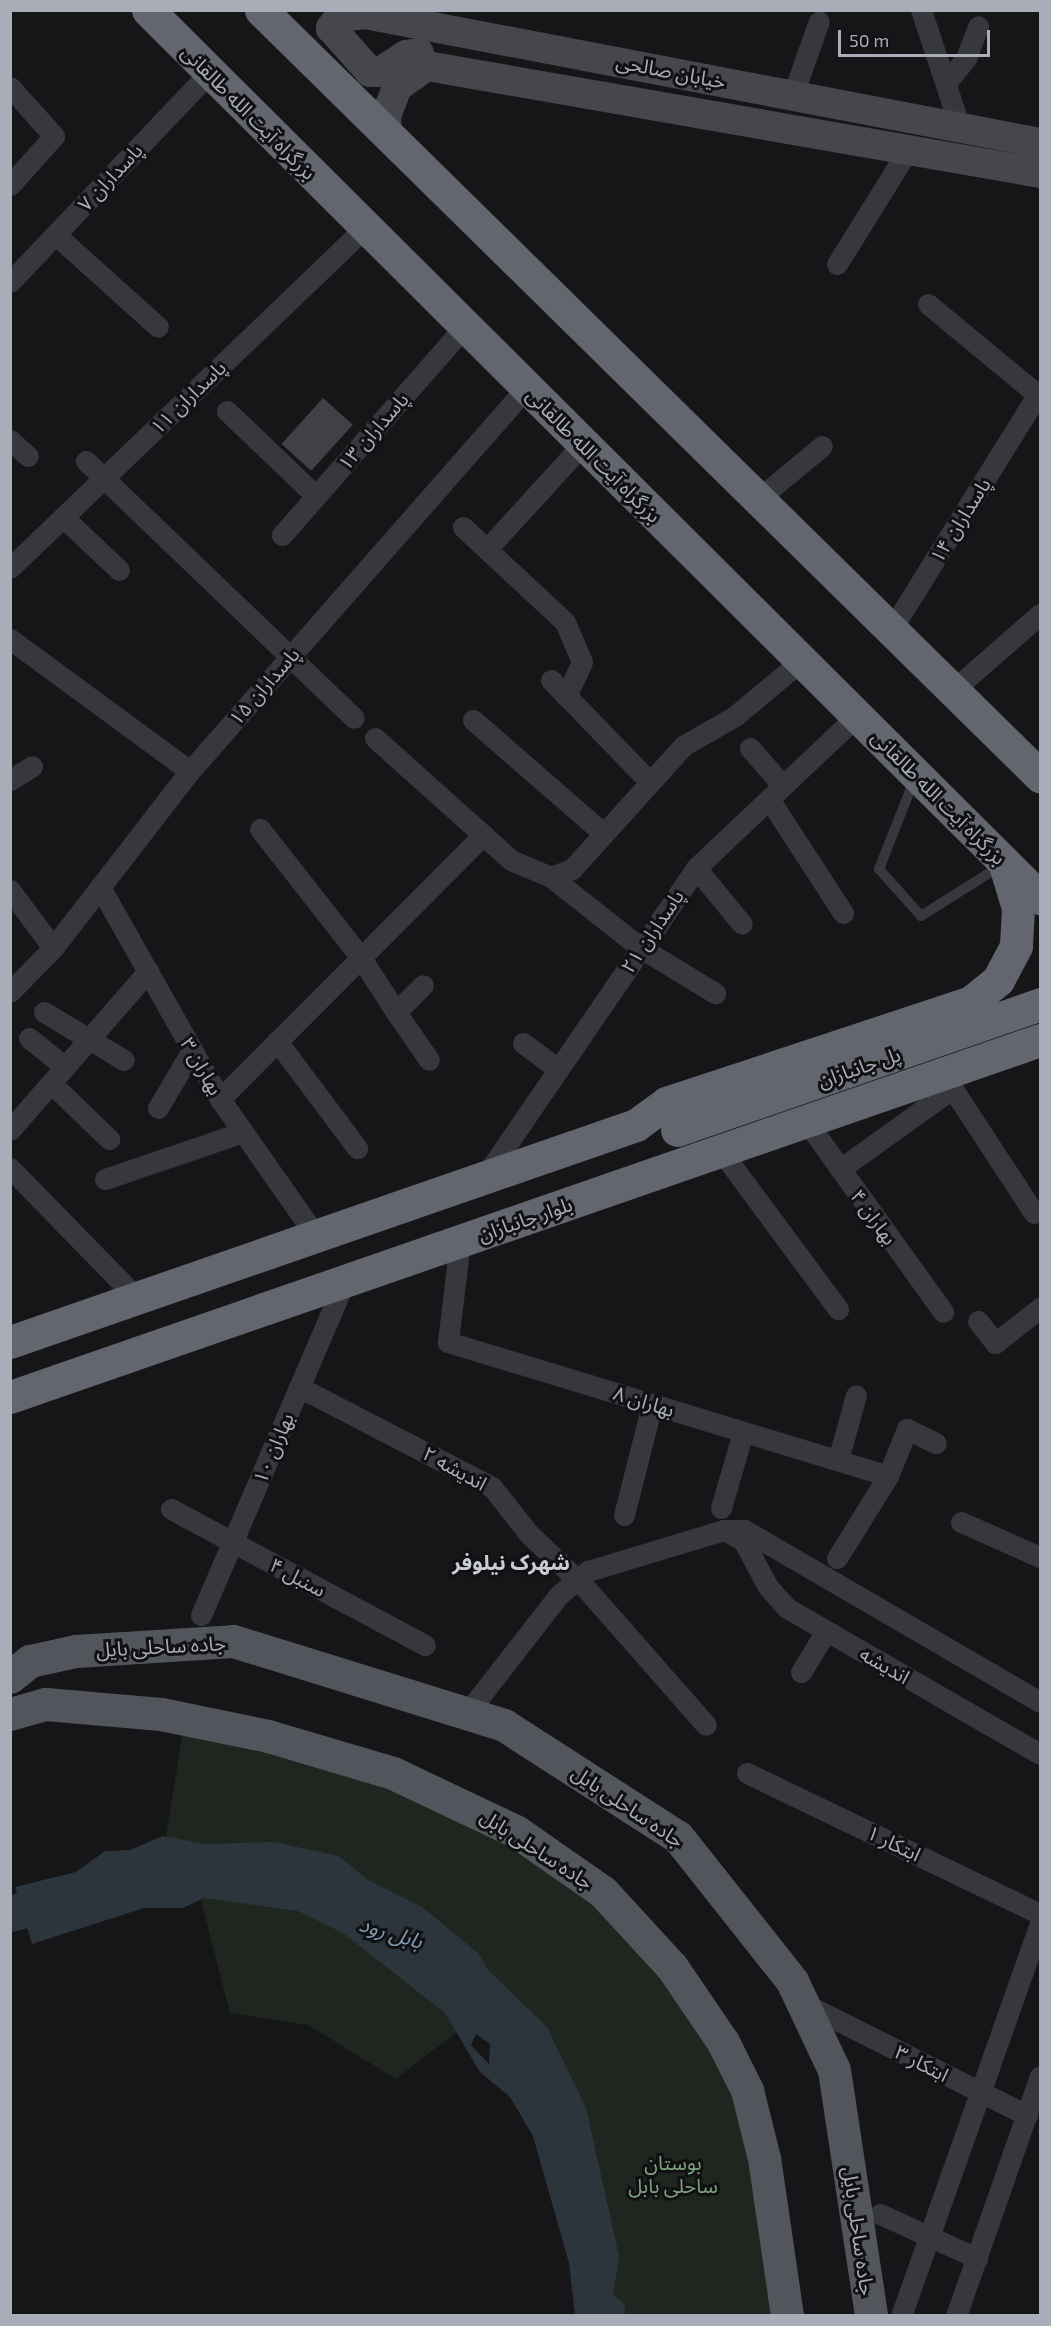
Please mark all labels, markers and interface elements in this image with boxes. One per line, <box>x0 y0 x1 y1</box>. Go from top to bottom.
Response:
scale bar <box>841 18 992 56</box>
text: 50 m <box>849 29 889 51</box>
street label: بزرگراه آیت الله طالقانی <box>177 40 321 184</box>
street label: خیابان صالحی <box>614 49 728 93</box>
street label: پاسداران ۷ <box>73 138 147 216</box>
street label: پاسداران ١١ <box>145 355 231 439</box>
street label: بزرگراه آیت الله طالقانی <box>522 383 666 527</box>
street label: پاسداران ۱۳ <box>333 387 413 475</box>
street label: پاسداران ۱۴ <box>925 473 995 567</box>
street label: پاسداران ۱۵ <box>224 642 304 730</box>
street label: بزرگراه آیت الله طالقانی <box>867 725 1011 869</box>
street label: پاسداران ۲۱ <box>615 885 689 977</box>
street label: بهاران ۳ <box>176 1033 228 1099</box>
street label: پل جانبازان <box>814 1042 904 1092</box>
street label: بهاران ۴ <box>846 1185 902 1249</box>
street label: بلوار جانبازان <box>475 1192 575 1246</box>
street label: بهاران ۸ <box>611 1380 677 1422</box>
street label: بهاران ۱۰ <box>248 1409 298 1487</box>
street label: اندیشه ۲ <box>419 1441 491 1495</box>
district label: شهرک نیلوفر <box>452 1549 570 1575</box>
street label: سنبل ۴ <box>266 1552 330 1602</box>
street label: جاده ساحلی بایل <box>95 1631 227 1661</box>
street label: اندیشه <box>856 1641 914 1689</box>
street label: جاده ساحلی بایل <box>567 1760 689 1852</box>
street label: جاده ساحلی بابل <box>476 1804 598 1894</box>
street label: ابتکار ۱ <box>863 1820 925 1866</box>
water label: بابل رود <box>356 1911 426 1953</box>
street label: ابتکار ۳ <box>891 2039 953 2087</box>
park label: بوستان ساحلی بابل <box>628 2151 718 2198</box>
street label: جاده ساحلی بایل <box>838 2165 880 2297</box>

